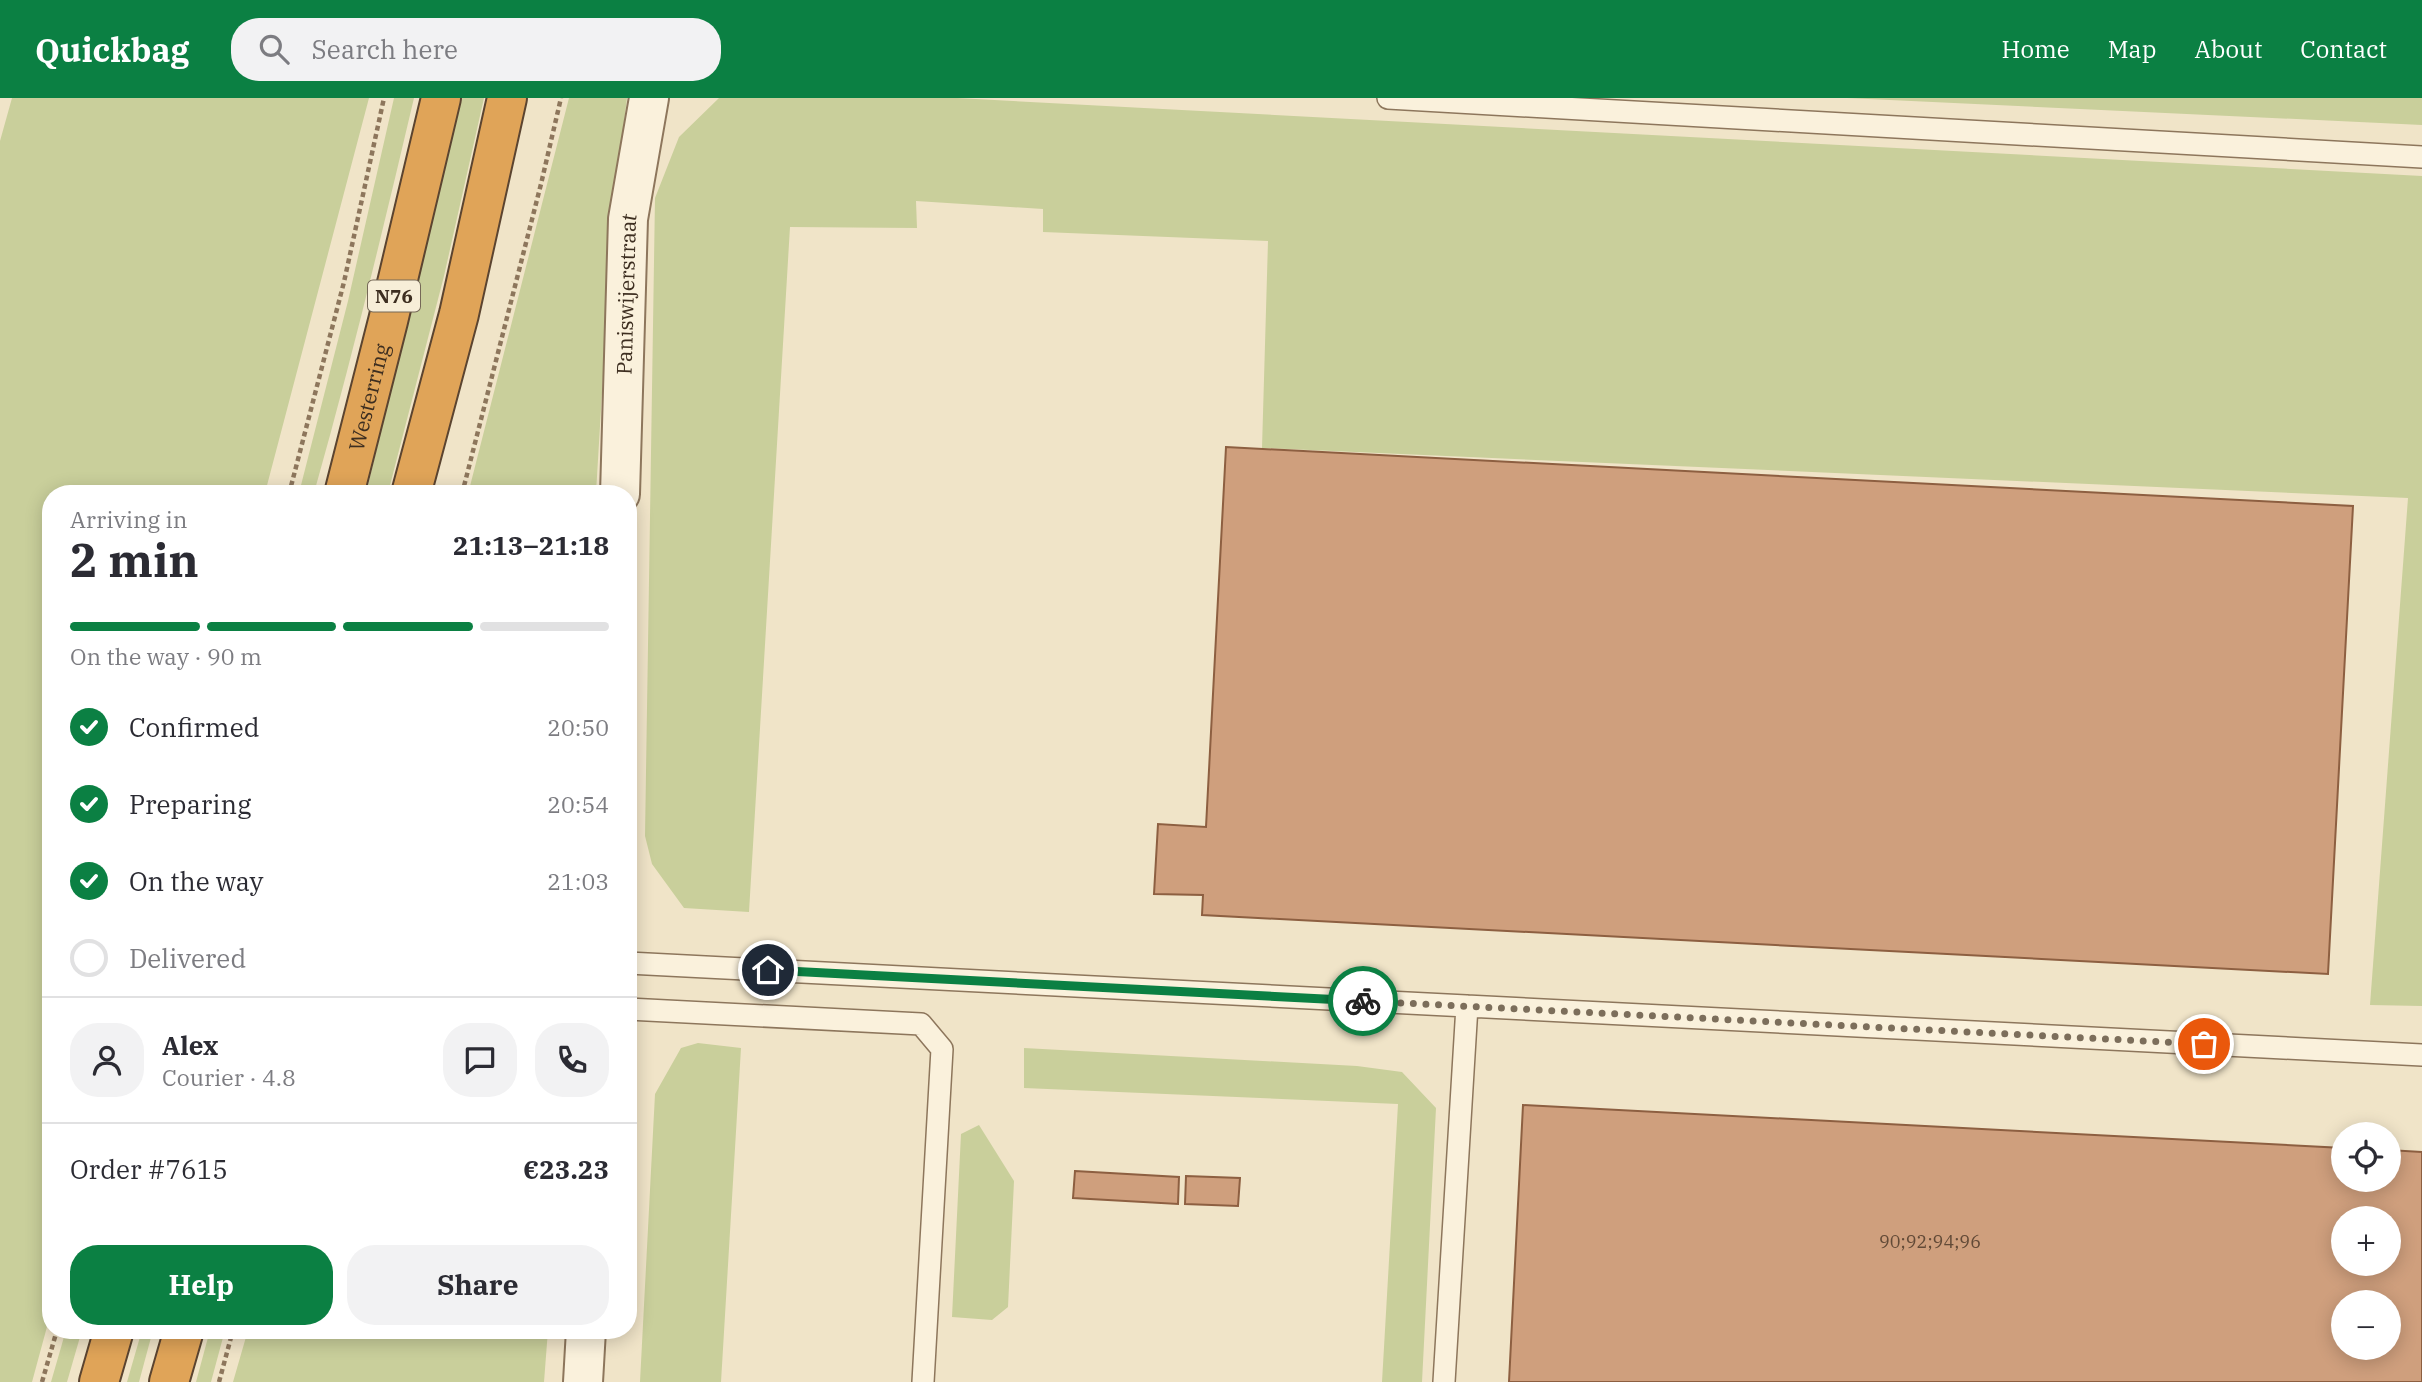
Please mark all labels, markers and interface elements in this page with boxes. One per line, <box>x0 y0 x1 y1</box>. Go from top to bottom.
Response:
search box <box>231 18 721 81</box>
text: Quickbag <box>35 28 189 71</box>
icon: search <box>255 30 293 68</box>
text: Search here <box>311 32 458 66</box>
text: Home <box>2002 33 2070 65</box>
text: Map <box>2108 33 2156 65</box>
text: About <box>2194 33 2262 65</box>
text: Contact <box>2300 33 2387 65</box>
street label: Paniswijerstraat <box>609 211 643 375</box>
road number: N76 <box>368 280 420 312</box>
street label: Westerring <box>342 340 396 454</box>
text: Arriving in <box>70 504 187 534</box>
text: 21:13–21:18 <box>453 528 609 562</box>
text: 2 min <box>70 530 199 590</box>
text: On the way · 90 m <box>70 641 262 671</box>
icon: check <box>70 708 108 746</box>
text: Confirmed <box>129 710 260 744</box>
text: 20:50 <box>547 712 609 742</box>
icon: check <box>70 785 108 823</box>
text: Preparing <box>129 787 251 821</box>
text: 20:54 <box>547 789 609 819</box>
icon: check <box>70 862 108 900</box>
text: On the way <box>129 864 263 898</box>
text: 21:03 <box>547 866 609 896</box>
pin <box>738 940 798 1000</box>
text: Delivered <box>129 941 246 975</box>
icon: home <box>749 951 787 989</box>
courier <box>1328 966 1398 1036</box>
icon: bike <box>1344 982 1382 1020</box>
pin <box>2174 1014 2234 1074</box>
button: person <box>70 1023 144 1097</box>
button: chat <box>443 1023 517 1097</box>
button: phone <box>535 1023 609 1097</box>
icon: bag <box>2185 1025 2223 1063</box>
text: Alex <box>162 1028 218 1062</box>
text: Courier · 4.8 <box>162 1062 296 1092</box>
map controls <box>2331 1122 2401 1360</box>
button: locate <box>2331 1122 2401 1192</box>
text: Order #7615 <box>70 1152 228 1186</box>
text: €23.23 <box>523 1152 609 1186</box>
button: + <box>2331 1206 2401 1276</box>
house number: 90;92;94;96 <box>1879 1230 1981 1253</box>
button: Help <box>70 1245 333 1325</box>
button: Share <box>347 1245 609 1325</box>
button: − <box>2331 1290 2401 1360</box>

